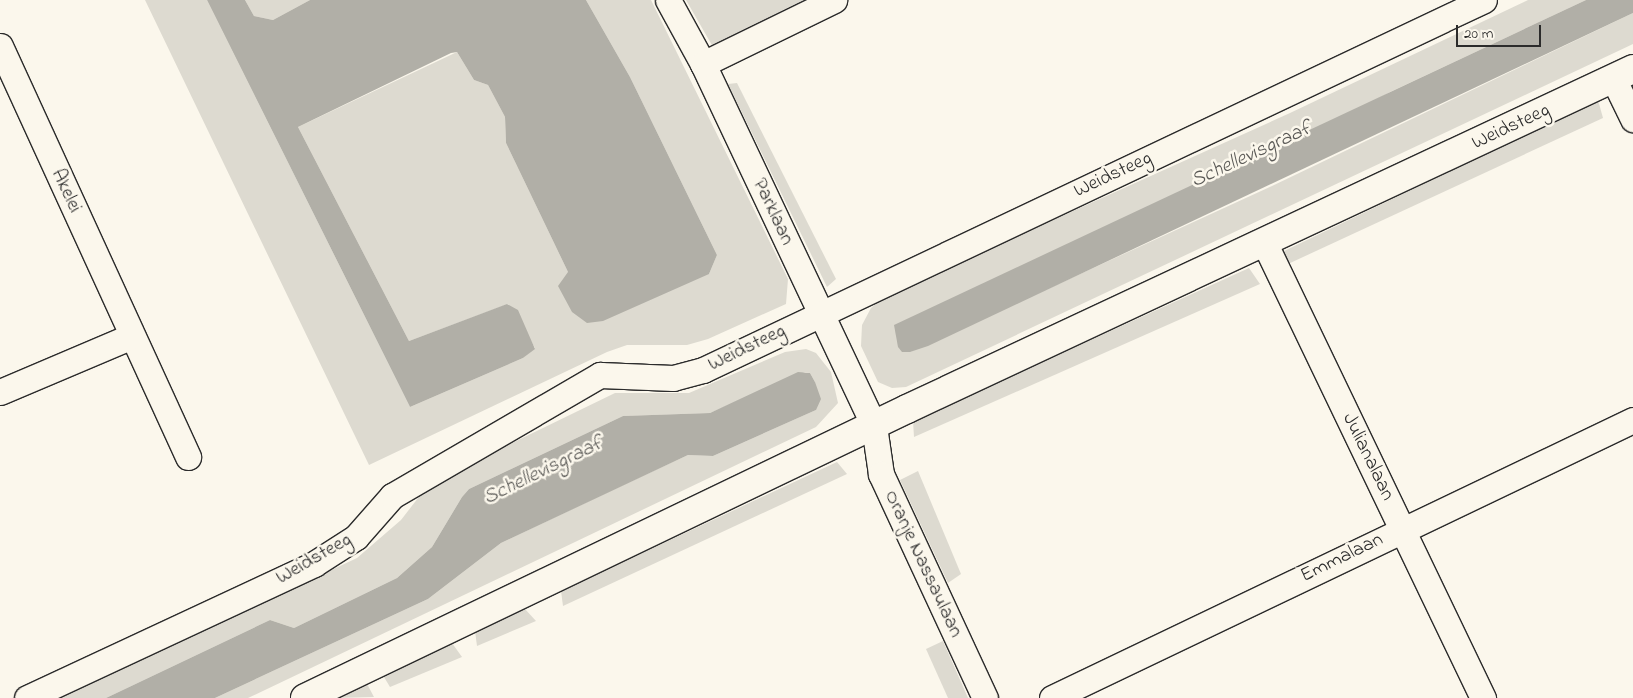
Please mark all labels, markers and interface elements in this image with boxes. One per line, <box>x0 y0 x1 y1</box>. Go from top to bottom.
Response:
scale bar <box>1458 15 1543 47</box>
text: 20 m <box>1464 23 1493 45</box>
street label: Weidsteeg <box>1468 99 1554 155</box>
water label: Schellevisgraaf <box>1187 116 1315 194</box>
street label: Weidsteeg <box>1070 147 1156 203</box>
street label: Akelei <box>45 165 87 217</box>
street label: Parklaan <box>747 175 799 249</box>
street label: Weidsteeg <box>704 319 790 377</box>
street label: Julianalaan <box>1337 409 1399 505</box>
water label: Schellevisgraaf <box>479 431 607 511</box>
street label: Oranje Nassaulaan <box>878 487 968 641</box>
street label: Weidsteeg <box>272 528 356 590</box>
street label: Emmalaan <box>1297 528 1387 588</box>

